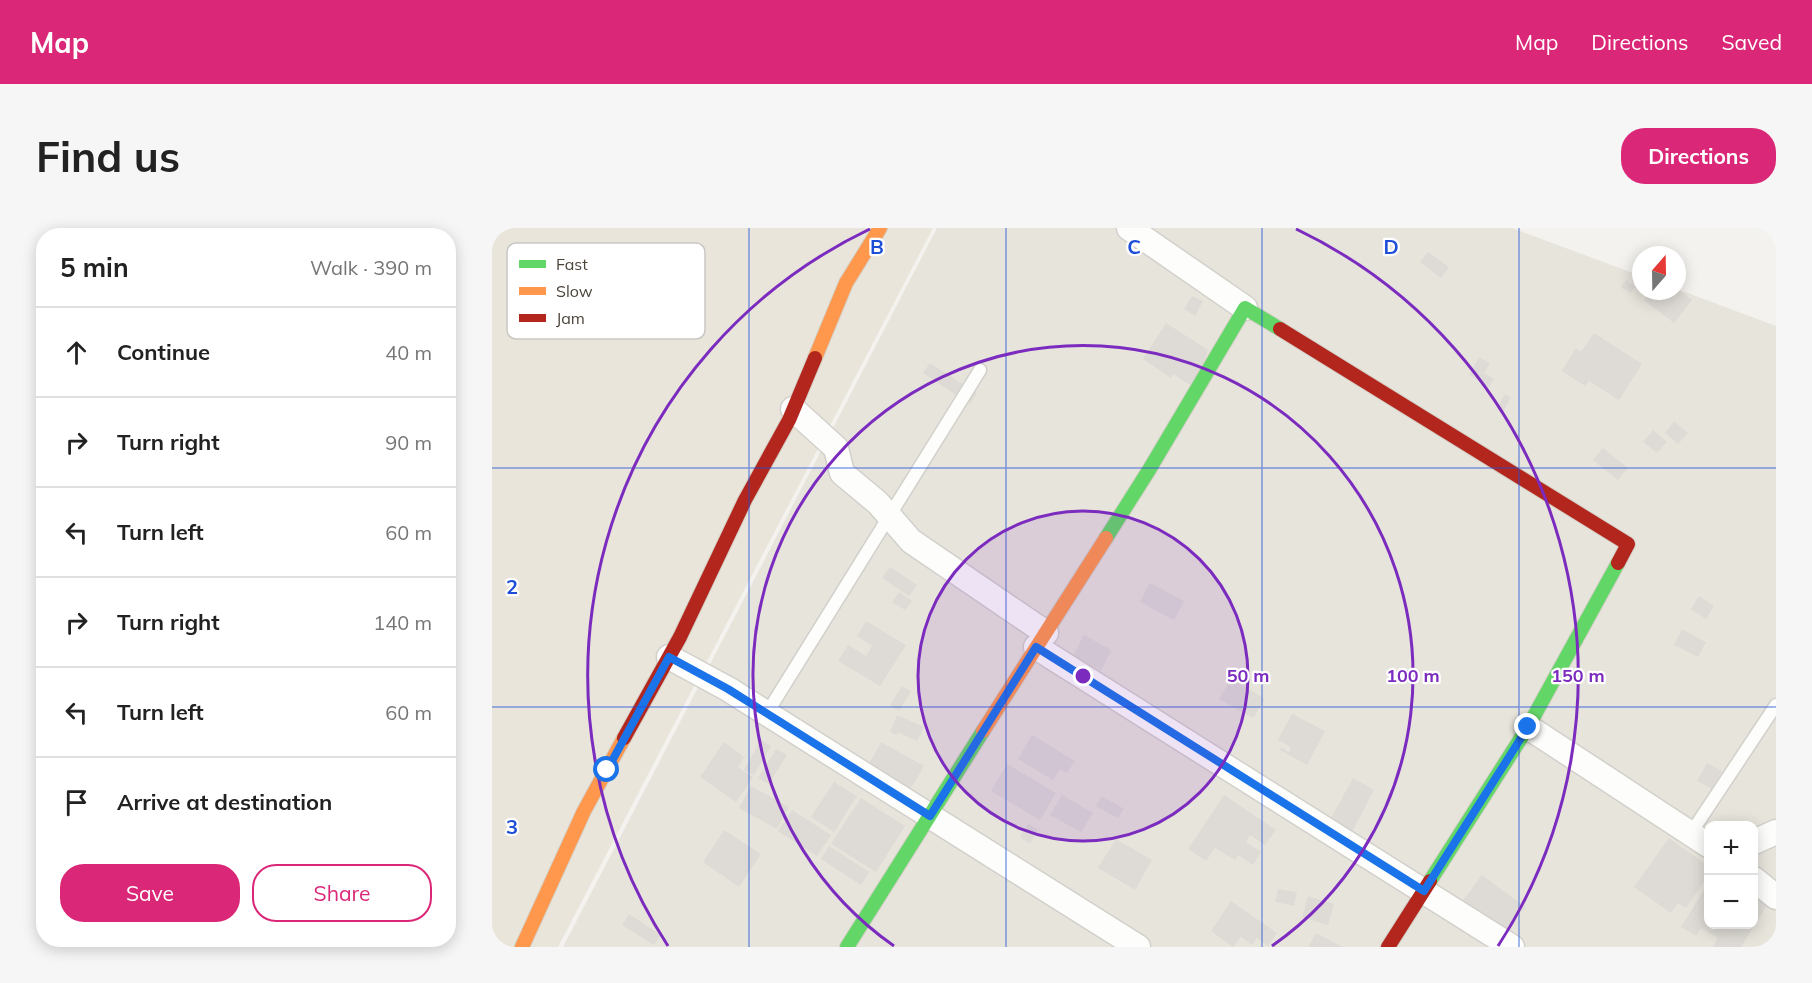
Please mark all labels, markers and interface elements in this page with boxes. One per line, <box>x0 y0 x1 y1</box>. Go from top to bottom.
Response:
text: Map <box>30 25 89 60</box>
text: Map <box>1515 29 1558 55</box>
text: Directions <box>1591 29 1688 55</box>
text: Saved <box>1721 29 1782 55</box>
button: Directions <box>1621 128 1776 184</box>
text: Find us <box>36 130 180 183</box>
text: B <box>870 234 884 259</box>
text: C <box>1127 234 1141 259</box>
text: D <box>1383 234 1399 259</box>
legend <box>507 243 705 339</box>
north arrow <box>1632 246 1686 300</box>
text: 5 min <box>60 251 129 284</box>
text: Fast <box>556 254 588 274</box>
text: Walk · 390 m <box>310 255 432 280</box>
text: Slow <box>556 281 593 301</box>
text: Jam <box>556 308 585 328</box>
icon: ahead <box>60 336 93 369</box>
text: Continue <box>117 338 210 366</box>
text: 40 m <box>385 340 432 365</box>
icon: right <box>60 426 93 459</box>
text: Turn right <box>117 428 220 456</box>
text: 90 m <box>385 430 432 455</box>
icon: left <box>60 516 93 549</box>
text: Turn left <box>117 518 204 546</box>
text: 60 m <box>385 520 432 545</box>
text: 2 <box>506 574 518 599</box>
icon: right <box>60 606 93 639</box>
text: Turn right <box>117 608 220 636</box>
text: 140 m <box>373 610 432 635</box>
text: 50 m <box>1227 664 1269 687</box>
text: 100 m <box>1386 664 1440 687</box>
text: 150 m <box>1551 664 1605 687</box>
centre of rings <box>1073 666 1093 686</box>
icon: left <box>60 696 93 729</box>
text: Turn left <box>117 698 204 726</box>
text: 60 m <box>385 700 432 725</box>
route end <box>1514 713 1540 739</box>
route start <box>593 756 619 782</box>
icon: arrive <box>60 786 93 819</box>
text: Arrive at destination <box>117 788 332 816</box>
text: 3 <box>506 814 518 839</box>
map controls <box>1704 821 1758 929</box>
button: + <box>1704 821 1758 875</box>
button: Save <box>60 864 240 922</box>
button: Share <box>252 864 432 922</box>
button: − <box>1704 875 1758 929</box>

